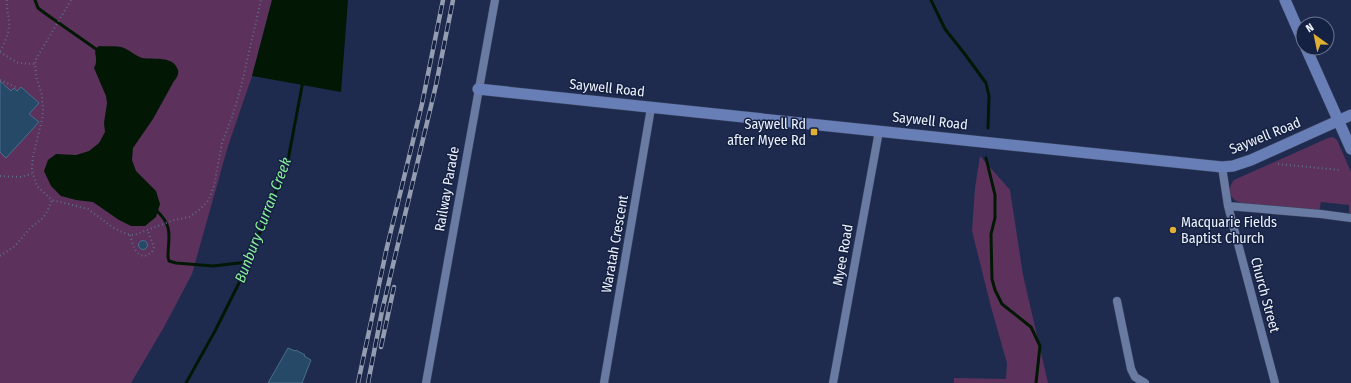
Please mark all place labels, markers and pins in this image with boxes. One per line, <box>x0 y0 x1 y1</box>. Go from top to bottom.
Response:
place label: Saywell Rd after Myee Rd <box>727 116 806 149</box>
marker: Saywell Rd after Myee Rd <box>809 127 819 137</box>
place label: Macquarie Fields Baptist Church <box>1181 214 1277 247</box>
marker: Macquarie Fields Baptist Church <box>1168 225 1178 235</box>

